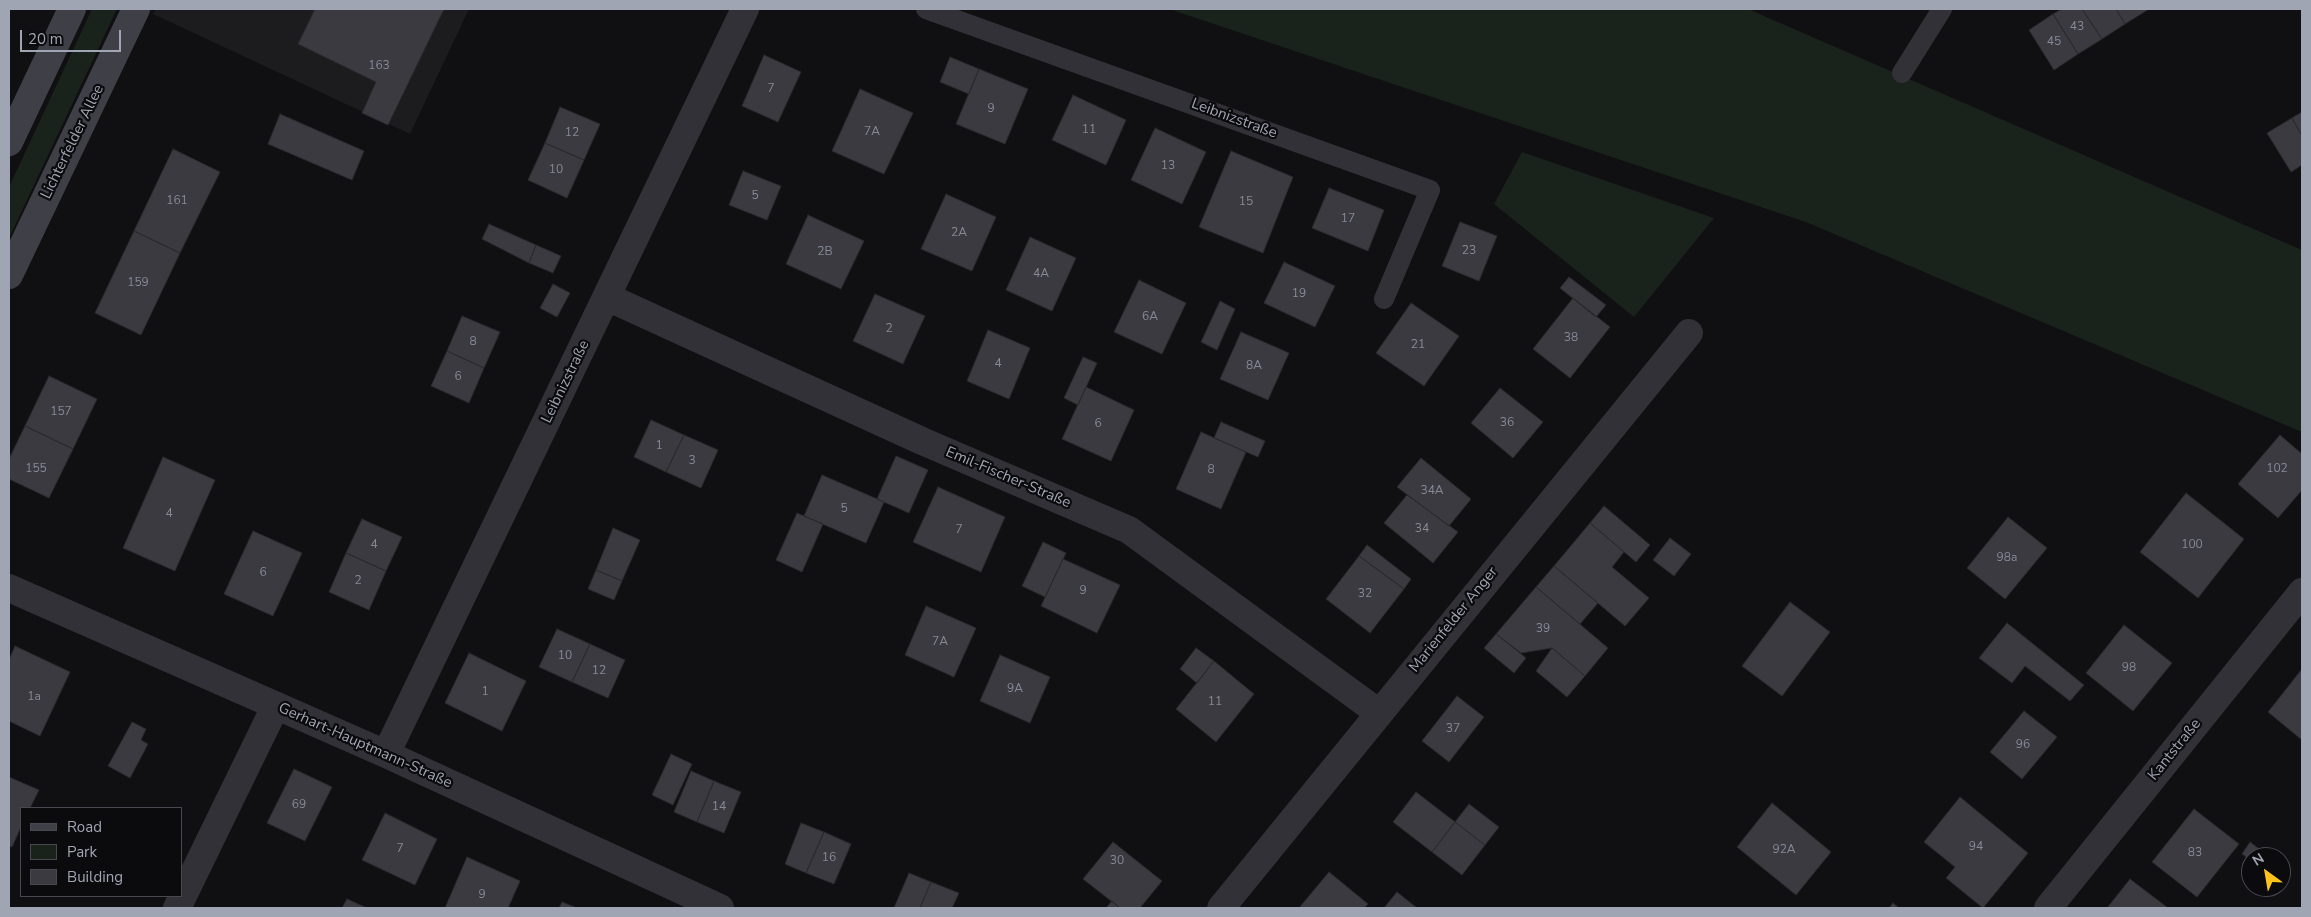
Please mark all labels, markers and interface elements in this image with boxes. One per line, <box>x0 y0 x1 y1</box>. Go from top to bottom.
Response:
scale bar <box>22 20 124 52</box>
house number: 43 <box>2070 20 2084 34</box>
text: 20 m <box>28 29 63 49</box>
house number: 45 <box>2047 35 2061 49</box>
house number: 163 <box>368 59 390 73</box>
street label: Lichterfelder Allee <box>38 82 108 202</box>
house number: 7 <box>767 82 775 96</box>
street label: Leibnizstraße <box>1189 95 1279 143</box>
house number: 9 <box>987 102 995 116</box>
house number: 11 <box>1082 123 1096 137</box>
house number: 7A <box>864 125 880 139</box>
house number: 12 <box>565 126 579 140</box>
house number: 13 <box>1161 159 1175 173</box>
house number: 10 <box>549 163 563 177</box>
house number: 5 <box>751 189 759 203</box>
house number: 161 <box>166 194 188 208</box>
house number: 15 <box>1239 195 1253 209</box>
house number: 17 <box>1341 212 1355 226</box>
house number: 2A <box>951 226 967 240</box>
house number: 23 <box>1462 244 1476 258</box>
house number: 2B <box>817 245 833 259</box>
house number: 4A <box>1033 267 1049 281</box>
house number: 159 <box>127 276 149 290</box>
house number: 19 <box>1292 287 1306 301</box>
house number: 6A <box>1142 310 1158 324</box>
house number: 2 <box>885 322 893 336</box>
house number: 38 <box>1564 331 1578 345</box>
house number: 8 <box>469 335 477 349</box>
street label: Leibnizstraße <box>538 338 594 426</box>
house number: 21 <box>1411 338 1425 352</box>
house number: 4 <box>994 357 1002 371</box>
house number: 8A <box>1246 359 1262 373</box>
house number: 6 <box>454 370 462 384</box>
house number: 157 <box>50 405 72 419</box>
house number: 36 <box>1500 416 1514 430</box>
house number: 6 <box>1094 417 1102 431</box>
house number: 1 <box>655 439 663 453</box>
street label: Emil-Fischer-Straße <box>943 444 1073 512</box>
house number: 3 <box>688 454 696 468</box>
house number: 155 <box>25 462 47 476</box>
house number: 102 <box>2266 462 2288 476</box>
house number: 8 <box>1207 463 1215 477</box>
house number: 34A <box>1420 484 1444 498</box>
house number: 5 <box>840 502 848 516</box>
house number: 4 <box>165 507 173 521</box>
house number: 34 <box>1415 522 1429 536</box>
house number: 7 <box>955 523 963 537</box>
house number: 4 <box>370 538 378 552</box>
house number: 100 <box>2181 538 2203 552</box>
house number: 98a <box>1997 551 2017 565</box>
street label: Marienfelder Anger <box>1406 564 1502 676</box>
house number: 6 <box>259 566 267 580</box>
house number: 2 <box>354 574 362 588</box>
house number: 9 <box>1079 584 1087 598</box>
house number: 32 <box>1358 587 1372 601</box>
house number: 39 <box>1536 622 1550 636</box>
house number: 7A <box>932 635 948 649</box>
house number: 10 <box>558 649 572 663</box>
house number: 98 <box>2122 661 2136 675</box>
house number: 12 <box>592 664 606 678</box>
house number: 9A <box>1007 682 1023 696</box>
house number: 1 <box>481 685 489 699</box>
house number: 1a <box>27 690 41 704</box>
house number: 11 <box>1208 695 1222 709</box>
street label: Gerhart-Hauptmann-Straße <box>275 699 455 793</box>
street label: Kantstraße <box>2145 716 2205 784</box>
house number: 37 <box>1446 722 1460 736</box>
house number: 96 <box>2016 738 2030 752</box>
house number: 69 <box>292 798 306 812</box>
house number: 14 <box>712 800 726 814</box>
legend <box>20 807 182 897</box>
text: Road <box>67 817 102 837</box>
house number: 94 <box>1969 840 1983 854</box>
text: Park <box>67 842 97 862</box>
house number: 7 <box>396 842 404 856</box>
house number: 92A <box>1772 843 1796 857</box>
house number: 83 <box>2188 846 2202 860</box>
north arrow <box>2241 847 2291 897</box>
text: N <box>2249 849 2268 871</box>
house number: 16 <box>822 851 836 865</box>
house number: 30 <box>1110 854 1124 868</box>
text: Building <box>67 867 123 887</box>
house number: 9 <box>478 888 486 902</box>

